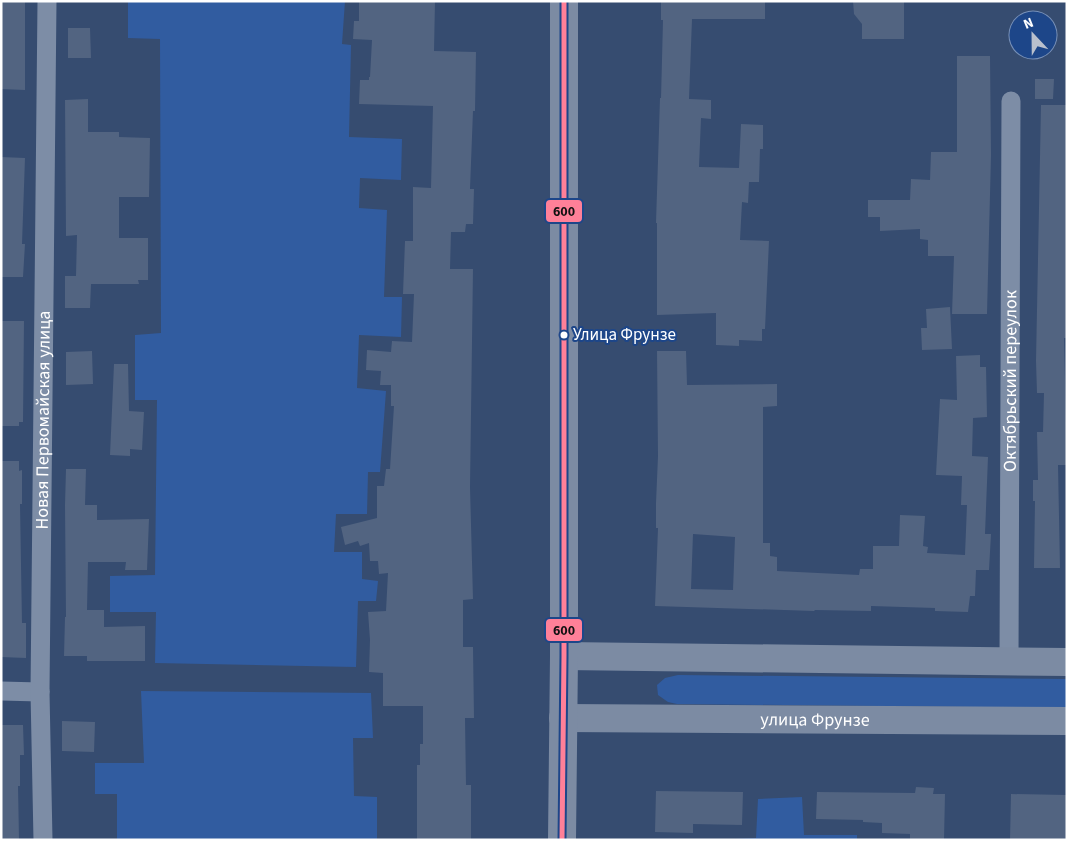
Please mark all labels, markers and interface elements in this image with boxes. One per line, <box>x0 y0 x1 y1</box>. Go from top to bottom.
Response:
north arrow <box>1008 10 1058 60</box>
text: N <box>1020 13 1037 35</box>
line badge: 600 <box>545 199 583 223</box>
text: 600 <box>553 202 575 222</box>
street label: Октябрьский переулок <box>997 290 1023 472</box>
street label: Новая Первомайская улица <box>29 310 56 530</box>
place label: Улица Фрунзе <box>573 323 676 347</box>
marker: Улица Фрунзе <box>559 330 569 340</box>
line badge: 600 <box>545 618 583 642</box>
text: 600 <box>553 621 575 641</box>
street label: улица Фрунзе <box>760 707 870 732</box>

